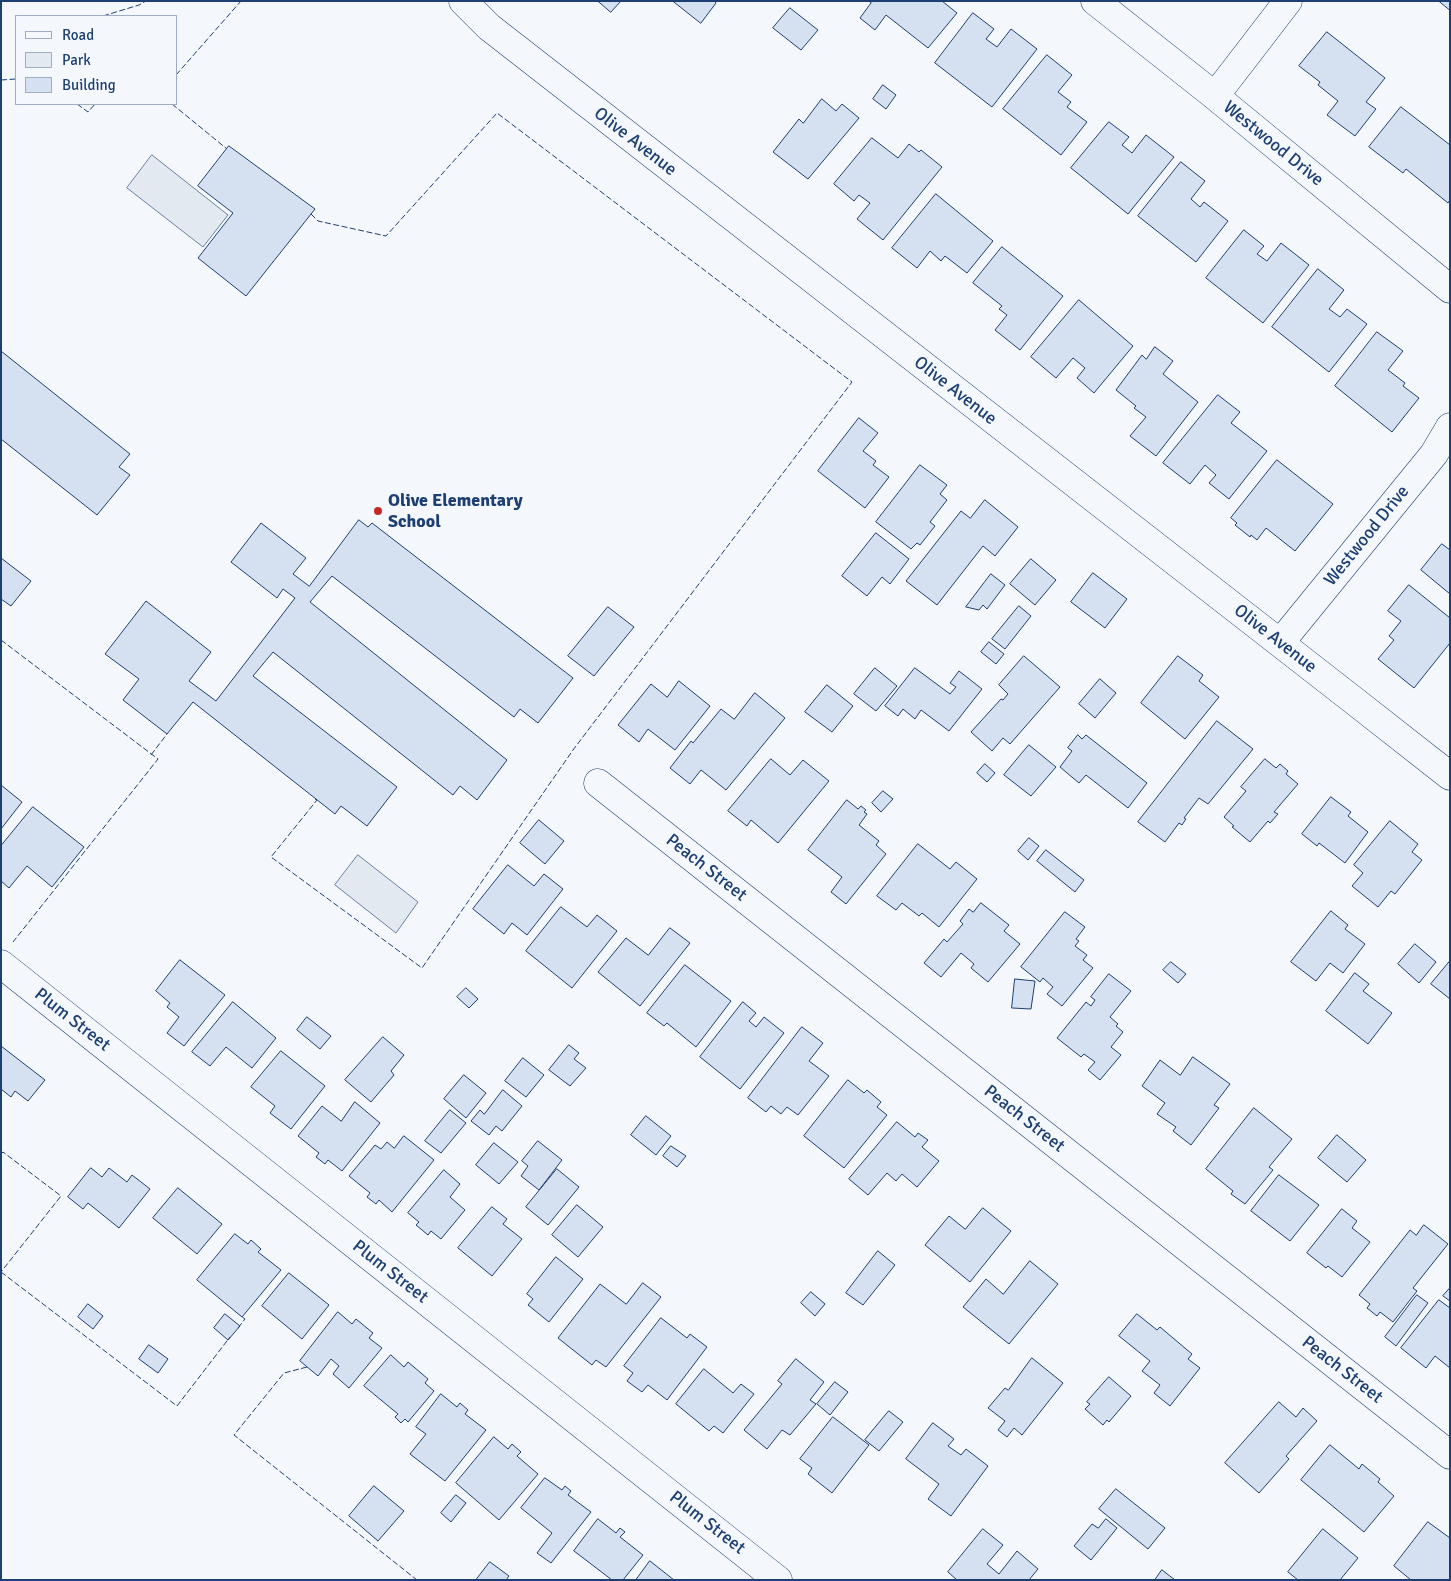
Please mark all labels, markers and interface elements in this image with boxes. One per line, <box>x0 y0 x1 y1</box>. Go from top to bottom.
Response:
legend <box>15 15 178 105</box>
text: Road <box>62 26 94 44</box>
text: Park <box>62 51 91 69</box>
text: Building <box>62 76 116 94</box>
street label: Westwood Drive <box>1218 97 1328 191</box>
street label: Olive Avenue <box>589 103 681 181</box>
street label: Olive Avenue <box>909 352 1001 430</box>
street label: Westwood Drive <box>1320 481 1414 591</box>
place label: Olive Elementary School <box>388 490 523 532</box>
marker: Olive Elementary School <box>372 505 384 517</box>
street label: Olive Avenue <box>1229 600 1321 678</box>
street label: Peach Street <box>661 830 751 906</box>
street label: Plum Street <box>30 984 114 1056</box>
street label: Peach Street <box>979 1081 1069 1157</box>
street label: Plum Street <box>348 1236 432 1308</box>
street label: Peach Street <box>1297 1332 1387 1408</box>
street label: Plum Street <box>665 1487 749 1559</box>

